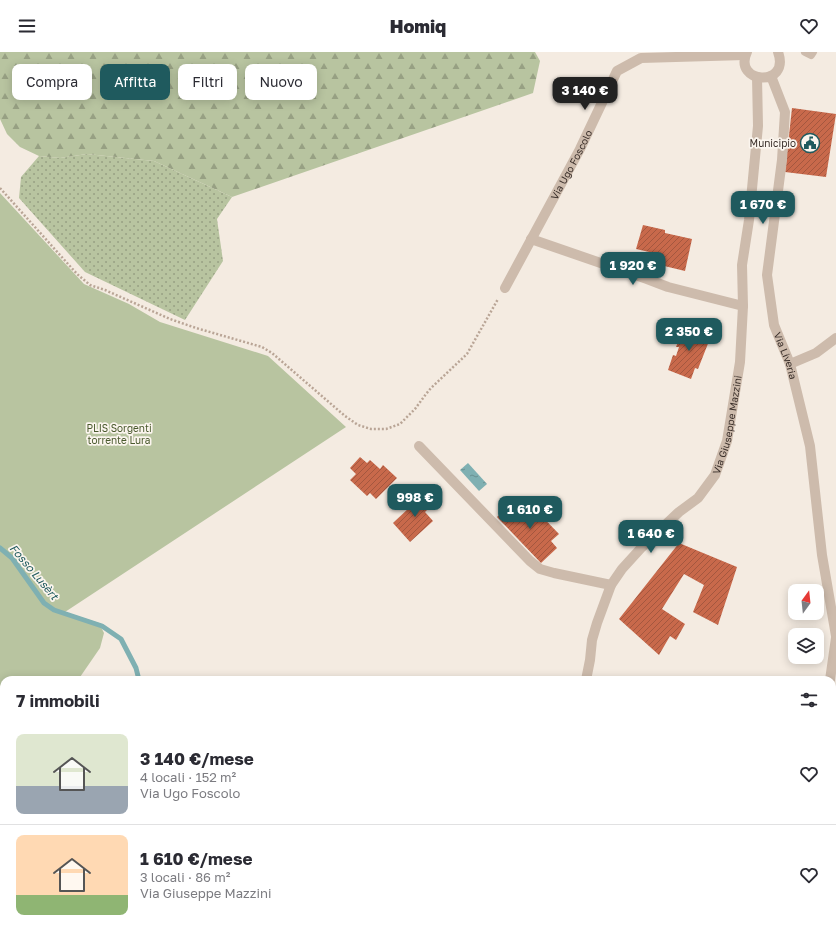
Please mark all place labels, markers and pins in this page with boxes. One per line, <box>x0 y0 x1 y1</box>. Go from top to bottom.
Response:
pin: 3 140 € <box>548 77 622 111</box>
public building icon: Municipio <box>799 132 821 154</box>
place label: Municipio <box>750 137 796 149</box>
pin: 1 670 € <box>726 191 800 225</box>
pin: 1 920 € <box>596 252 670 286</box>
pin: 2 350 € <box>652 318 726 352</box>
pin: 998 € <box>387 484 443 518</box>
pin: 1 610 € <box>493 496 567 530</box>
pin: 1 640 € <box>614 520 688 554</box>

